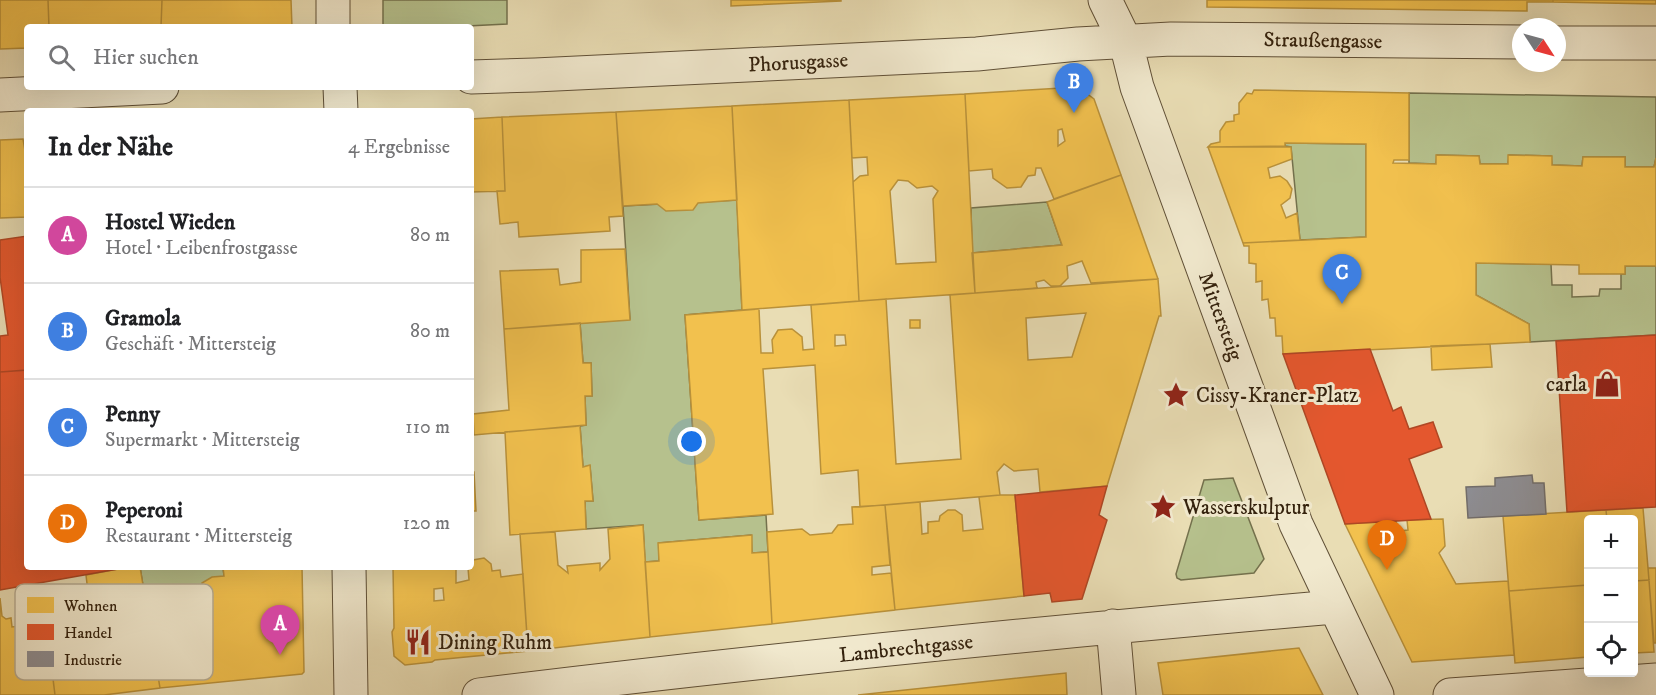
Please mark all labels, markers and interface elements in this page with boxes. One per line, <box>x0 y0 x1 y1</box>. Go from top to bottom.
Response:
north arrow <box>1512 18 1566 72</box>
search box <box>24 24 474 90</box>
street label: Straußengasse <box>1263 27 1383 55</box>
icon: search <box>45 41 78 74</box>
text: Hier suchen <box>93 44 199 71</box>
street label: Phorusgasse <box>747 47 849 79</box>
pin: B <box>1054 63 1094 113</box>
text: In der Nähe <box>48 131 173 164</box>
text: 4 Ergebnisse <box>348 135 450 160</box>
text: Hostel Wieden <box>105 209 235 236</box>
text: A <box>61 223 74 248</box>
text: 80 m <box>410 223 450 248</box>
text: Hotel · Leibenfrostgasse <box>105 236 298 261</box>
pin: C <box>1322 254 1362 304</box>
street label: Mittersteig <box>1192 268 1248 365</box>
text: Gramola <box>105 305 181 332</box>
text: B <box>61 319 74 344</box>
text: 80 m <box>410 319 450 344</box>
text: Geschäft · Mittersteig <box>105 332 276 357</box>
shop icon: carla <box>1592 369 1622 399</box>
place label: carla <box>1546 372 1587 398</box>
place icon: Cissy-Kraner-Platz <box>1161 380 1191 410</box>
place label: Cissy-Kraner-Platz <box>1196 383 1358 409</box>
text: Penny <box>105 401 160 428</box>
text: C <box>61 415 74 440</box>
text: 110 m <box>405 415 450 440</box>
your location <box>677 427 706 456</box>
text: Supermarkt · Mittersteig <box>105 428 300 453</box>
place icon: Wasserskulptur <box>1148 492 1178 522</box>
place label: Wasserskulptur <box>1182 495 1310 521</box>
text: Peperoni <box>105 497 183 524</box>
text: D <box>60 511 75 536</box>
text: 120 m <box>403 511 450 536</box>
map controls <box>1584 515 1638 677</box>
button: + <box>1584 515 1638 569</box>
pin: D <box>1368 520 1406 570</box>
text: Restaurant · Mittersteig <box>105 524 292 549</box>
button: − <box>1584 569 1638 623</box>
legend <box>15 584 213 680</box>
text: Wohnen <box>63 596 118 616</box>
pin: A <box>260 606 300 655</box>
text: Handel <box>64 623 112 643</box>
button: locate <box>1584 623 1638 677</box>
restaurant icon: Dining Ruhm <box>403 627 433 657</box>
street label: Lambrechtgasse <box>838 629 975 669</box>
place label: Dining Ruhm <box>438 630 552 656</box>
text: Industrie <box>64 650 122 670</box>

